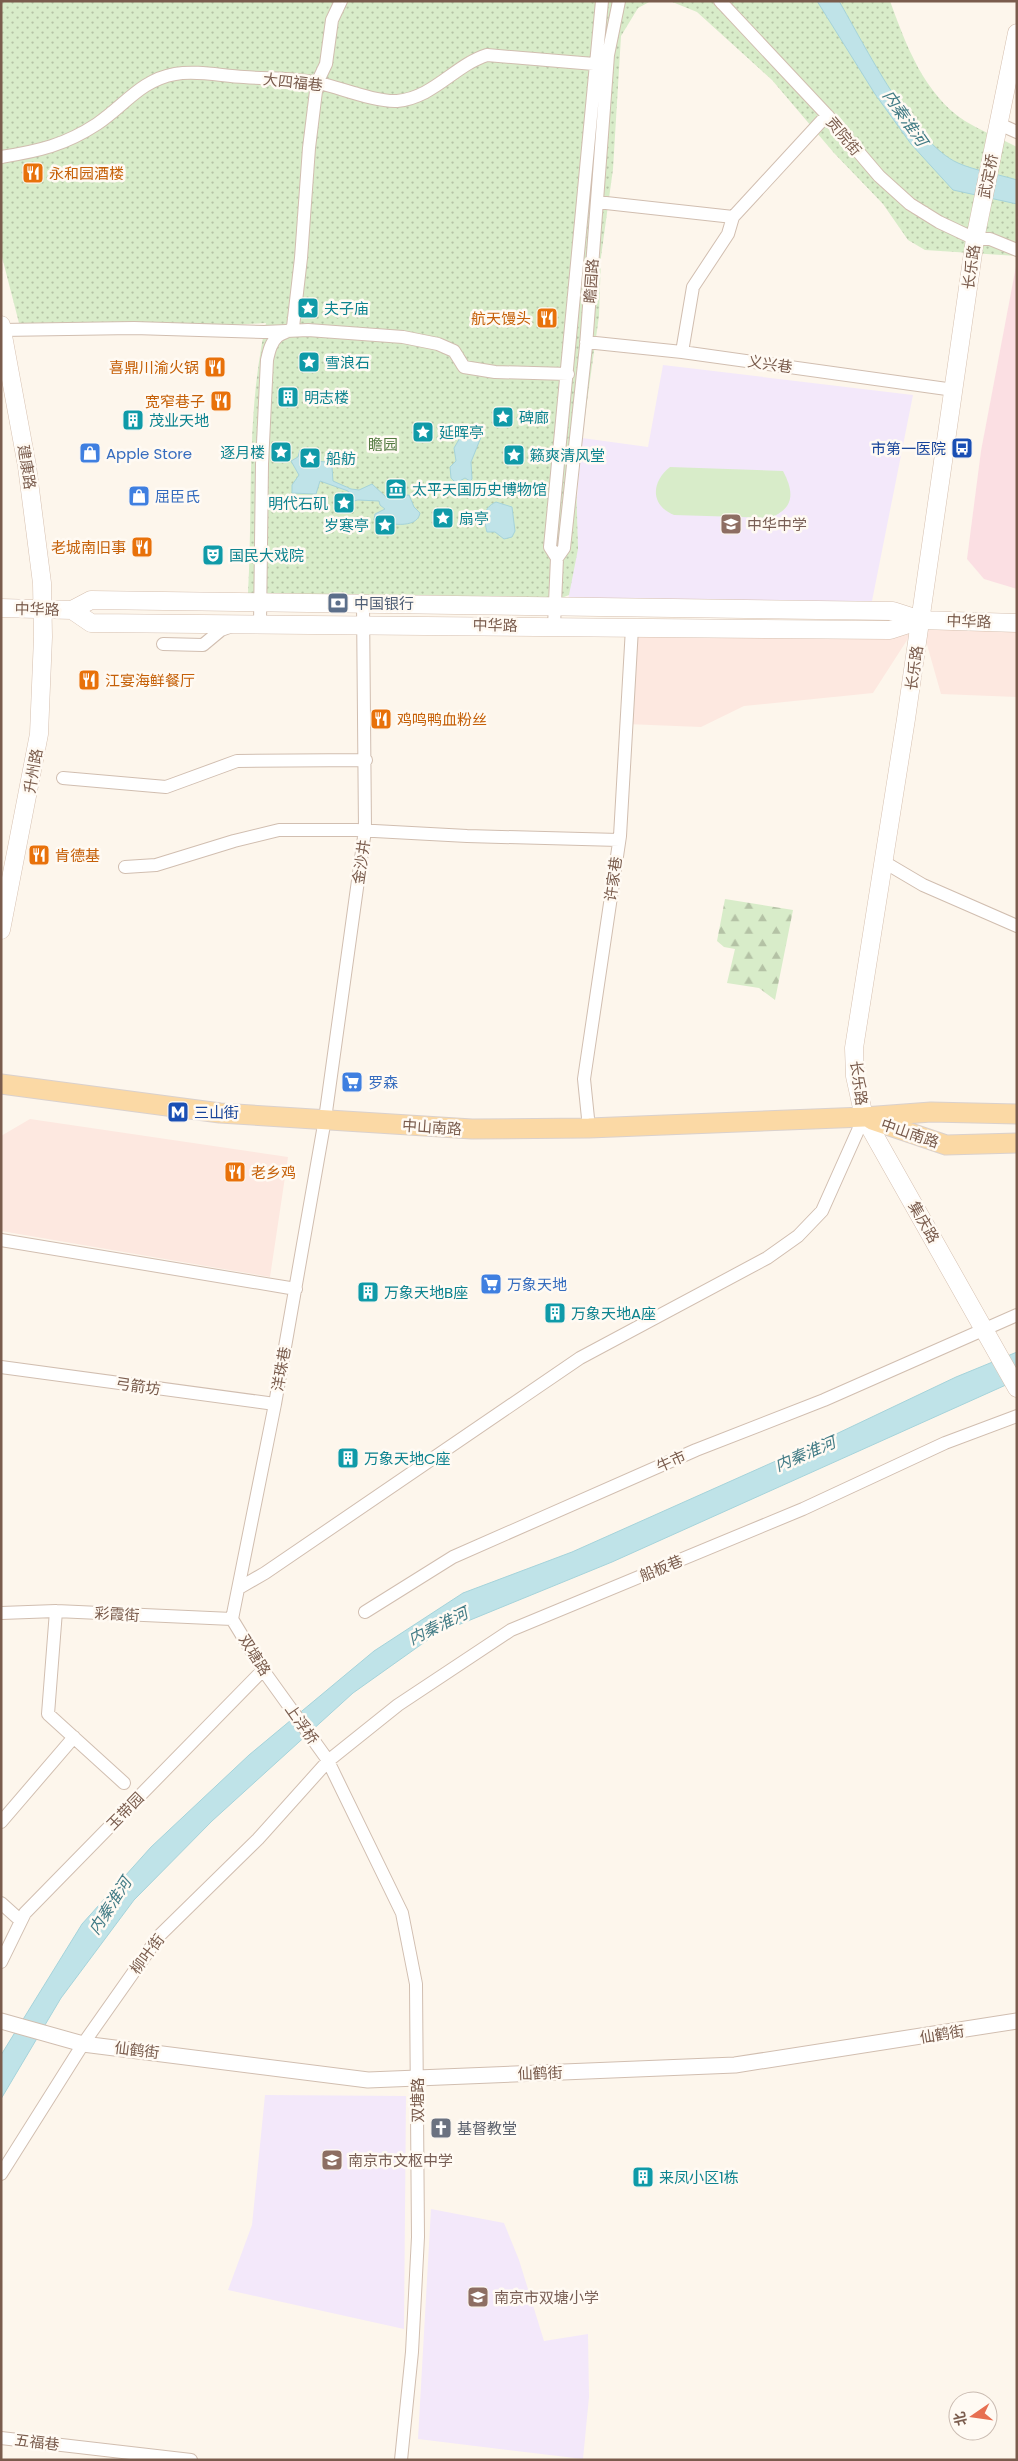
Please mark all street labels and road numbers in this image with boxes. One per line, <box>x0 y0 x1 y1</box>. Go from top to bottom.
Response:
street label: 大四福巷 <box>262 68 324 96</box>
street label: 贡院街 <box>821 112 867 160</box>
street label: 武定桥 <box>973 152 1003 200</box>
street label: 长乐路 <box>957 243 985 291</box>
street label: 瞻园路 <box>579 258 603 304</box>
street label: 义兴巷 <box>746 350 794 378</box>
street label: 建康路 <box>13 443 41 491</box>
street label: 中华路 <box>14 598 60 620</box>
street label: 中华路 <box>946 610 992 632</box>
street label: 中华路 <box>472 614 518 636</box>
street label: 长乐路 <box>900 644 928 692</box>
street label: 升州路 <box>19 747 47 795</box>
street label: 金沙井 <box>347 838 375 886</box>
street label: 许家巷 <box>599 855 627 903</box>
street label: 长乐路 <box>845 1059 873 1107</box>
street label: 中山南路 <box>878 1113 942 1153</box>
street label: 中山南路 <box>401 1114 463 1140</box>
street label: 集庆路 <box>904 1197 944 1247</box>
street label: 洋珠巷 <box>267 1345 295 1393</box>
street label: 弓箭坊 <box>114 1372 162 1400</box>
street label: 牛市 <box>653 1445 689 1477</box>
street label: 船板巷 <box>636 1550 686 1586</box>
street label: 彩霞街 <box>94 1602 140 1626</box>
street label: 双塘路 <box>234 1630 276 1680</box>
street label: 上浮桥 <box>280 1700 324 1748</box>
street label: 玉带园 <box>102 1788 148 1834</box>
street label: 柳叶街 <box>125 1930 169 1978</box>
street label: 仙鹤街 <box>918 2020 966 2048</box>
street label: 仙鹤街 <box>113 2037 161 2063</box>
street label: 仙鹤街 <box>517 2062 563 2084</box>
street label: 双塘路 <box>407 2077 428 2123</box>
street label: 五福巷 <box>13 2429 61 2455</box>

